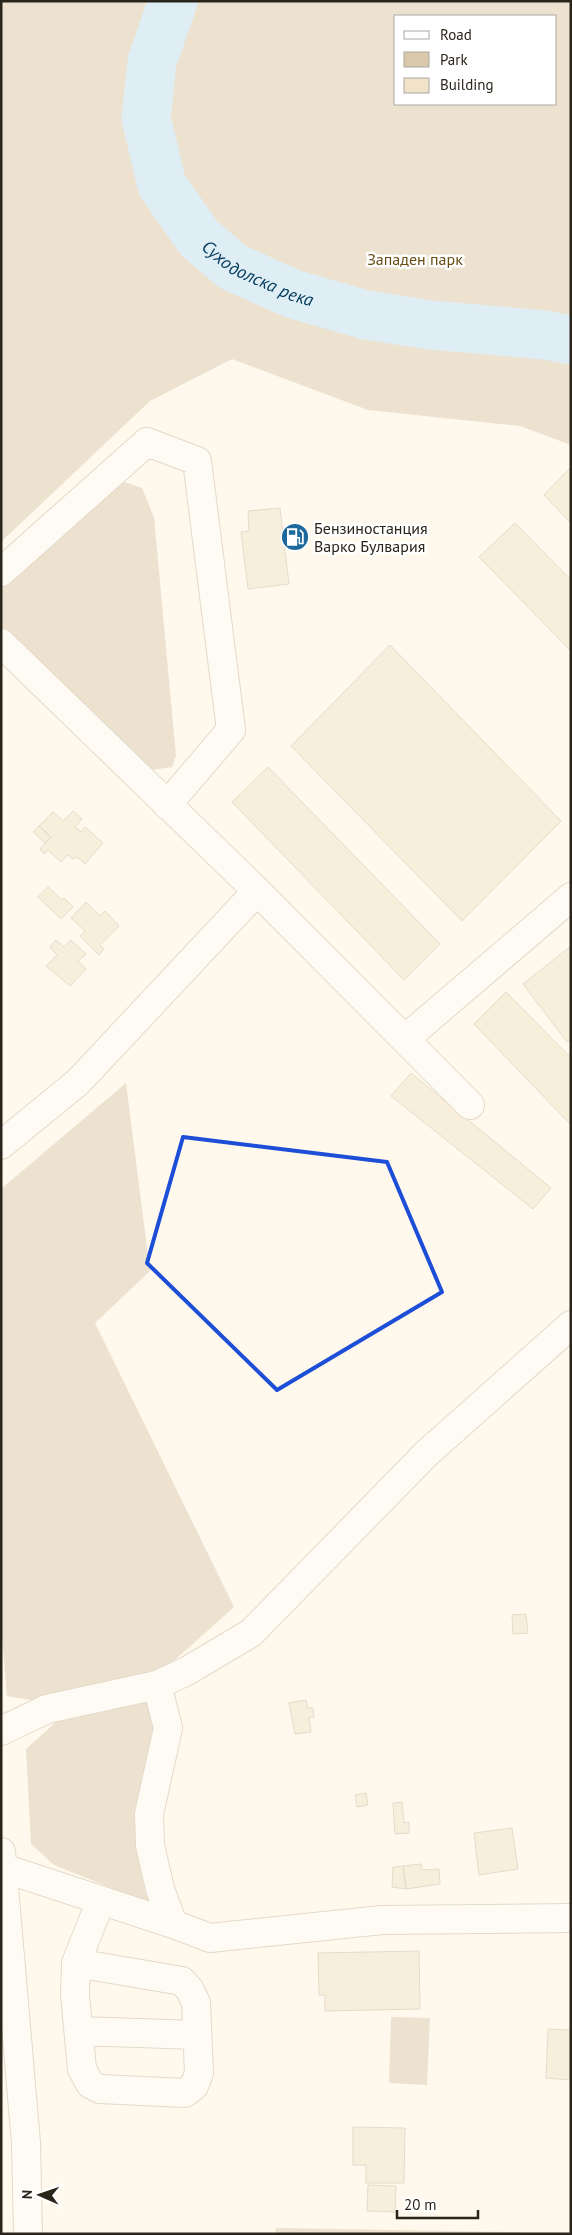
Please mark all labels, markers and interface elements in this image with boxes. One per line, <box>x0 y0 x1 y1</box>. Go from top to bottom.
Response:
legend <box>394 15 557 105</box>
text: Road <box>440 25 472 44</box>
text: Park <box>440 50 468 69</box>
text: Building <box>440 75 494 94</box>
water label: Суходолска река <box>198 234 316 311</box>
park label: Западен парк <box>367 249 463 269</box>
place label: Бензиностанция Варко Булвария <box>314 518 428 556</box>
fuel station icon: Бензиностанция Варко Булвария <box>280 522 310 552</box>
north arrow <box>15 2170 65 2220</box>
scale bar <box>397 2188 478 2220</box>
text: N <box>18 2190 36 2199</box>
text: 20 m <box>404 2195 437 2214</box>

